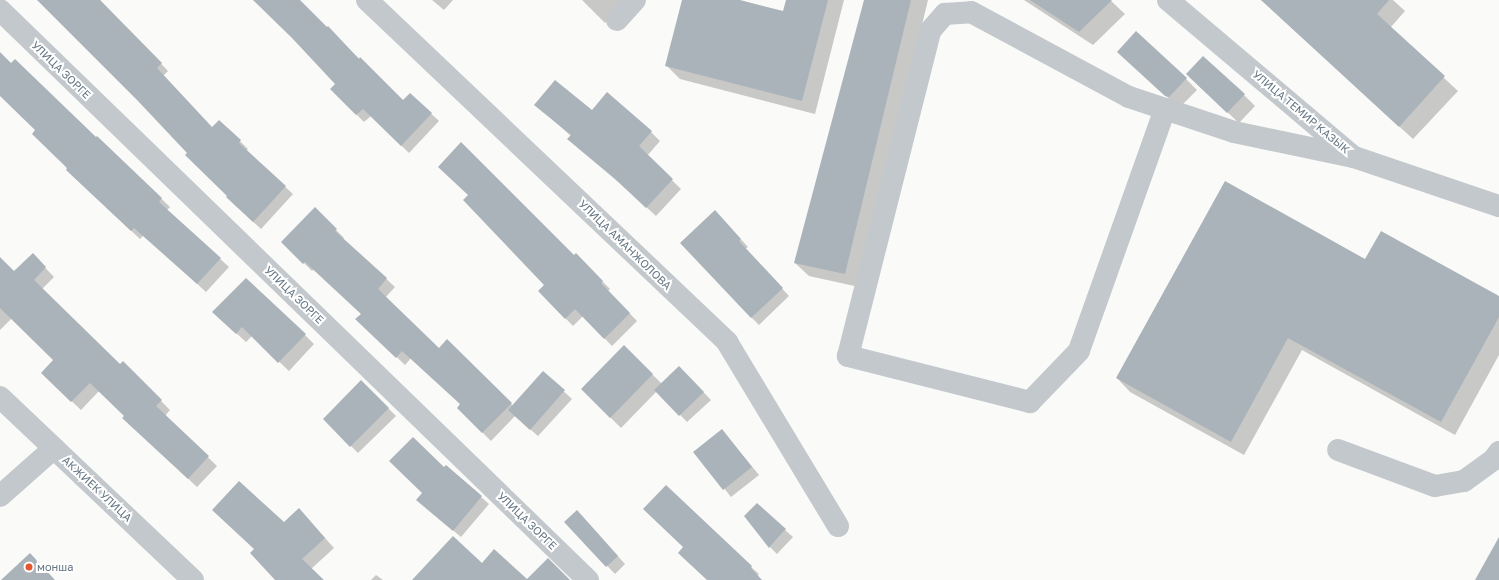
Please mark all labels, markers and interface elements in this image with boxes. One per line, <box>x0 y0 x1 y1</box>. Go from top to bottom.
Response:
street label: УЛИЦА ЗОРГЕ <box>29 39 93 101</box>
street label: УЛИЦА ТЕМИР КАЗЫК <box>1250 68 1352 156</box>
street label: УЛИЦА АМАНЖОЛОВА <box>576 197 674 293</box>
street label: УЛИЦА ЗОРГЕ <box>262 264 326 326</box>
street label: АКЖИЕК УЛИЦА <box>59 453 135 525</box>
street label: УЛИЦА ЗОРГЕ <box>495 490 559 552</box>
place label: монша <box>37 560 73 574</box>
marker: монша <box>24 562 34 572</box>

